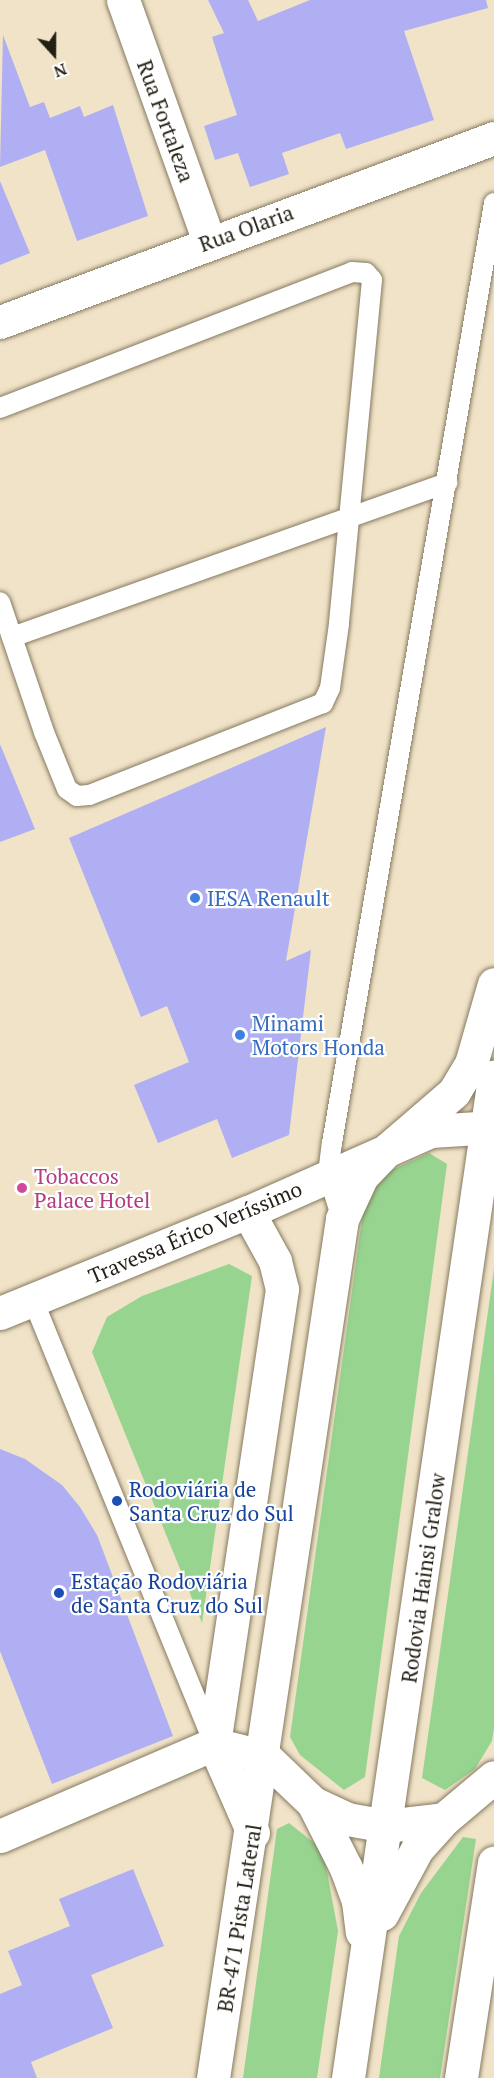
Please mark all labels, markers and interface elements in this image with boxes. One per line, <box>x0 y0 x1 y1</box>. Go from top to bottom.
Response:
north arrow <box>24 24 84 84</box>
street label: Rua Fortaleza <box>132 56 200 186</box>
text: N <box>51 58 70 83</box>
street label: Rua Olaria <box>195 199 297 257</box>
place label: IESA Renault <box>207 885 330 911</box>
marker: IESA Renault <box>188 891 202 905</box>
place label: Minami Motors Honda <box>252 1010 385 1060</box>
marker: Minami Motors Honda <box>233 1028 247 1042</box>
place label: Tobaccos Palace Hotel <box>34 1163 150 1213</box>
street label: Travessa Érico Veríssimo <box>84 1175 306 1289</box>
marker: Tobaccos Palace Hotel <box>15 1181 29 1195</box>
street label: Rodovia Hainsi Gralow <box>396 1472 450 1684</box>
place label: Rodoviária de Santa Cruz do Sul <box>129 1476 294 1526</box>
marker: Rodoviária de Santa Cruz do Sul <box>110 1494 124 1508</box>
place label: Estação Rodoviária de Santa Cruz do Sul <box>71 1568 263 1618</box>
marker: Estação Rodoviária de Santa Cruz do Sul <box>52 1586 66 1600</box>
street label: BR-471 Pista Lateral <box>212 1822 266 2014</box>

